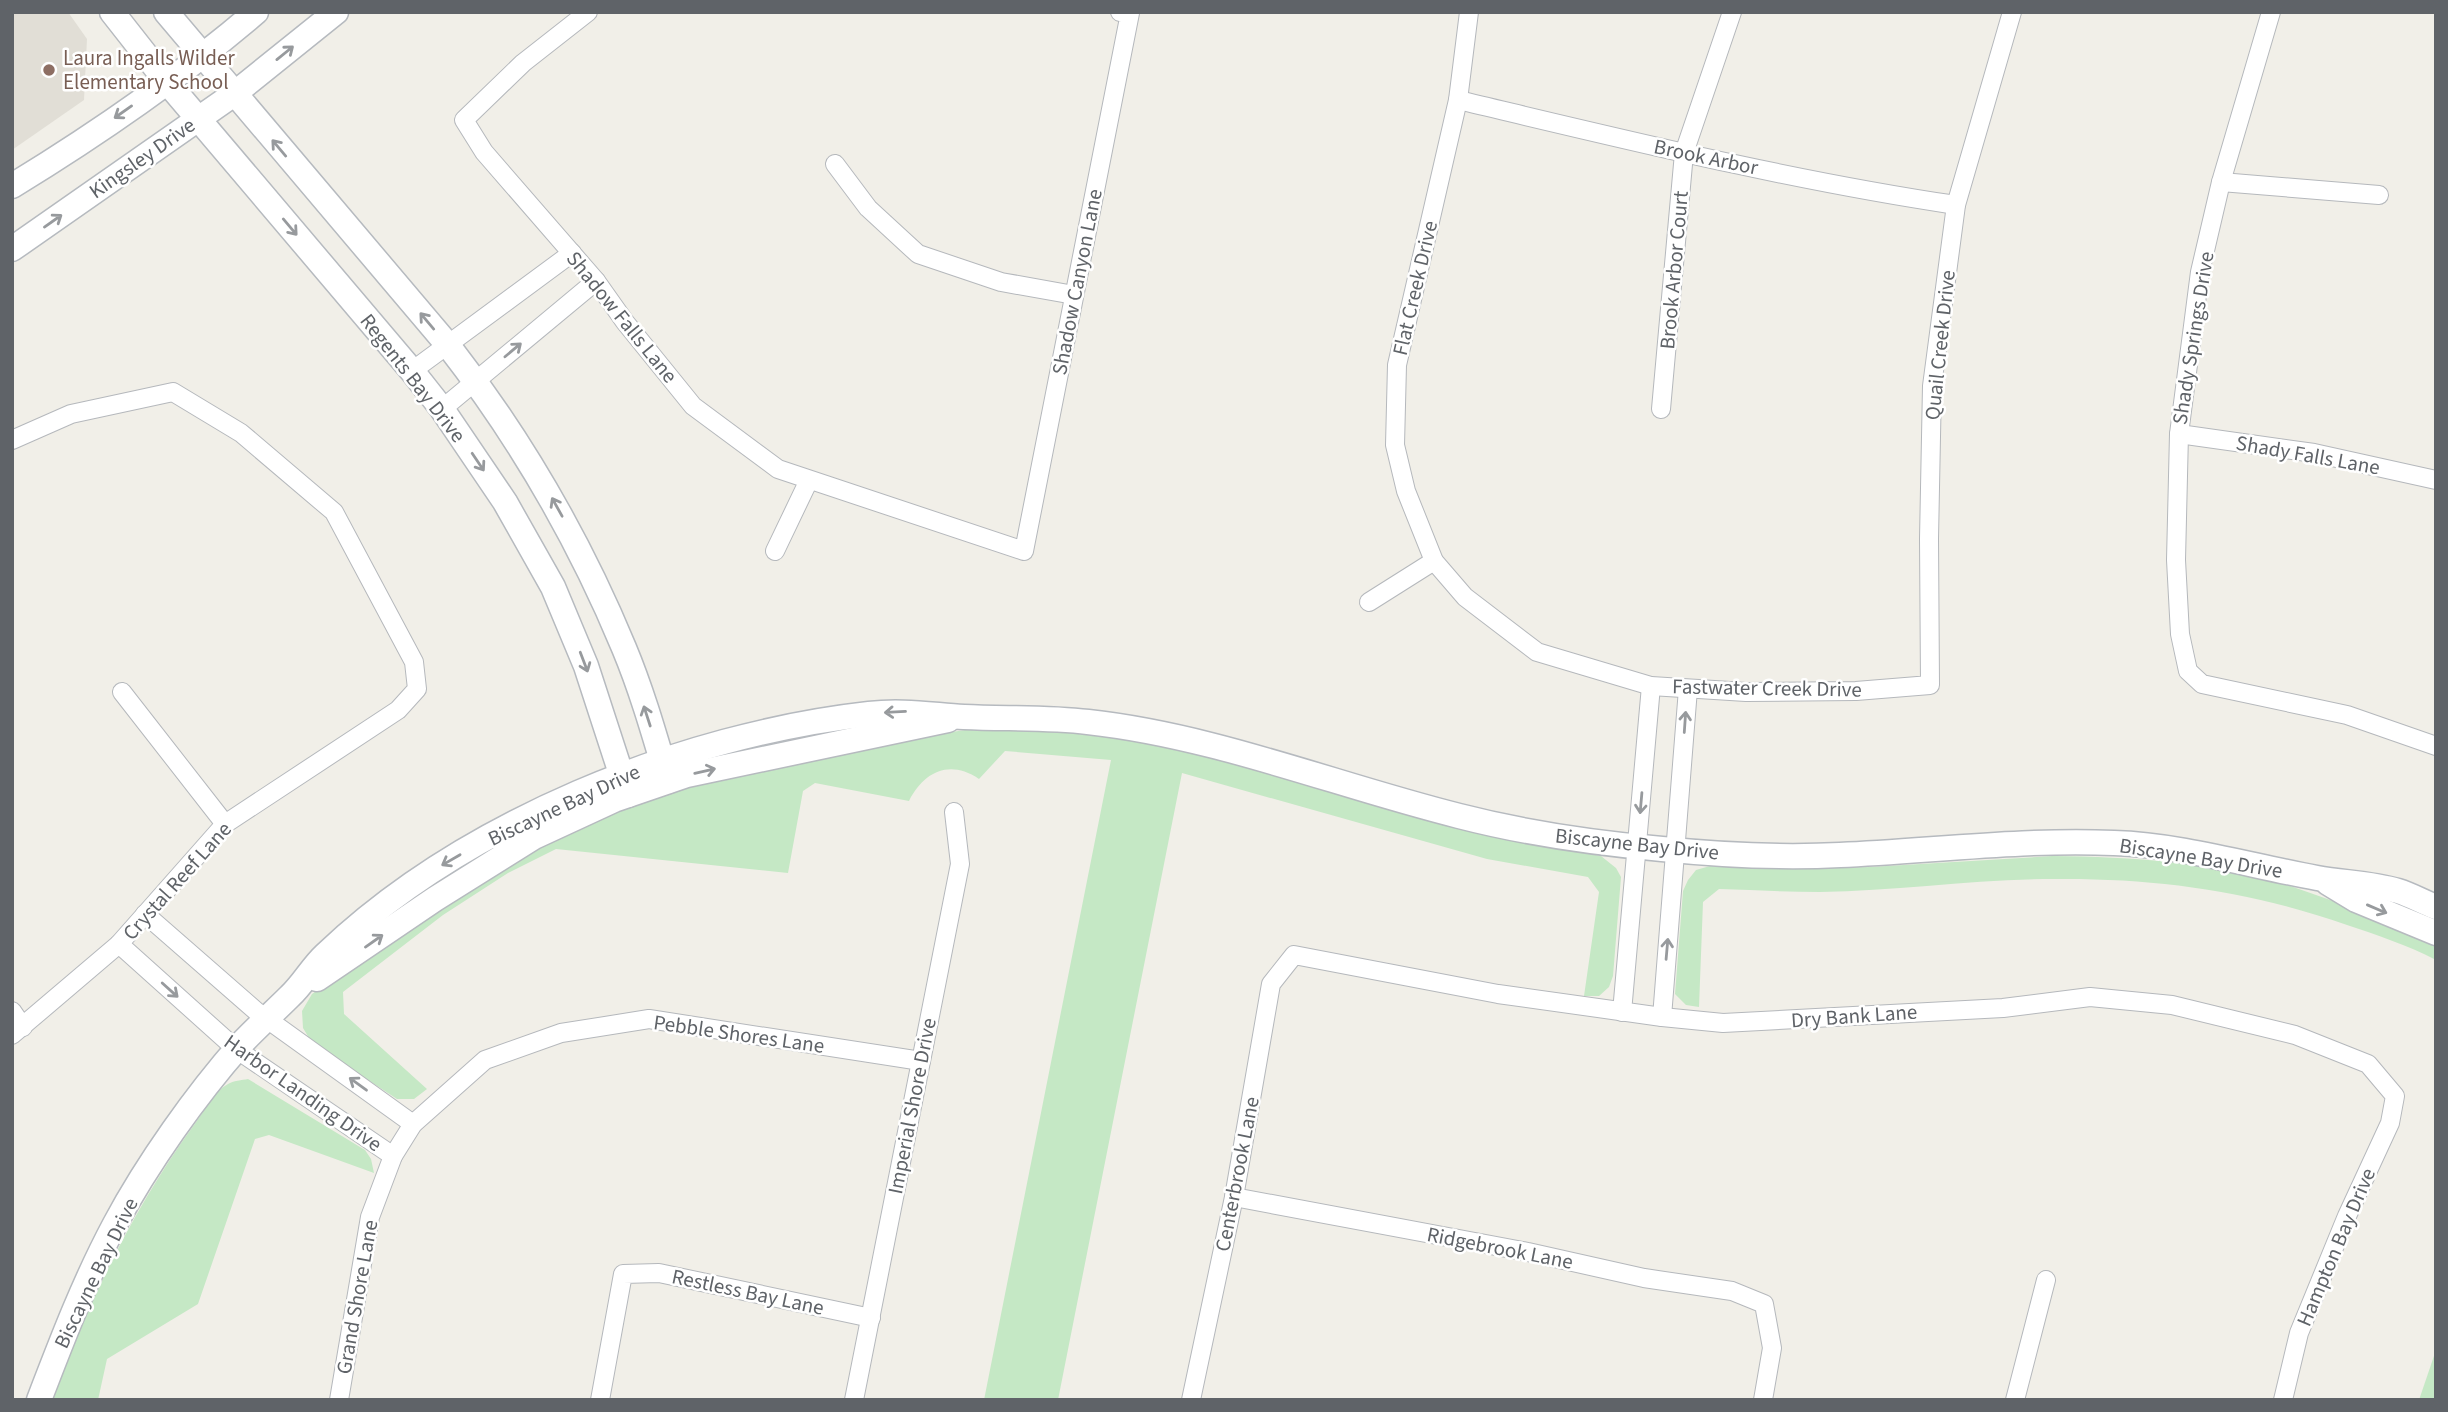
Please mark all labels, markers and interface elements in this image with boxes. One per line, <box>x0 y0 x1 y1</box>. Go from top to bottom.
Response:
place label: Laura Ingalls Wilder Elementary School <box>63 43 235 97</box>
one-way arrow <box>275 46 294 61</box>
marker: Laura Ingalls Wilder Elementary School <box>41 62 57 78</box>
one-way arrow <box>114 105 133 119</box>
street label: Kingsley Drive <box>83 110 201 206</box>
street label: Brook Arbor <box>1651 131 1762 183</box>
one-way arrow <box>271 139 287 157</box>
street label: Shadow Canyon Lane <box>1044 186 1110 378</box>
street label: Brook Arbor Court <box>1652 189 1696 351</box>
one-way arrow <box>43 214 62 228</box>
one-way arrow <box>282 218 298 236</box>
street label: Flat Creek Drive <box>1385 218 1445 358</box>
street label: Shadow Falls Lane <box>559 245 685 389</box>
street label: Shady Springs Drive <box>2165 249 2221 427</box>
street label: Quail Creek Drive <box>1917 269 1963 421</box>
street label: Regents Bay Drive <box>353 307 473 449</box>
one-way arrow <box>419 312 435 330</box>
one-way arrow <box>504 342 522 358</box>
street label: Shady Falls Lane <box>2234 428 2382 482</box>
one-way arrow <box>471 452 485 471</box>
one-way arrow <box>549 498 563 518</box>
one-way arrow <box>579 651 592 673</box>
street label: Fastwater Creek Drive <box>1672 671 1862 705</box>
one-way arrow <box>640 705 652 727</box>
one-way arrow <box>883 706 906 719</box>
one-way arrow <box>1679 712 1692 734</box>
street label: Biscayne Bay Drive <box>483 757 645 853</box>
one-way arrow <box>693 764 716 777</box>
one-way arrow <box>1634 791 1647 814</box>
street label: Crystal Reef Lane <box>116 815 238 947</box>
street label: Biscayne Bay Drive <box>1554 820 1720 868</box>
street label: Biscayne Bay Drive <box>2117 830 2285 886</box>
one-way arrow <box>441 853 461 867</box>
one-way arrow <box>2366 903 2387 916</box>
one-way arrow <box>364 934 383 948</box>
one-way arrow <box>1661 938 1674 961</box>
one-way arrow <box>161 981 178 998</box>
street label: Dry Bank Lane <box>1790 997 1918 1035</box>
street label: Pebble Shores Lane <box>652 1007 826 1061</box>
street label: Imperial Shore Drive <box>880 1015 944 1197</box>
street label: Harbor Landing Drive <box>218 1027 388 1159</box>
one-way arrow <box>349 1077 368 1092</box>
street label: Centerbrook Lane <box>1207 1094 1267 1254</box>
street label: Hampton Bay Drive <box>2289 1163 2383 1331</box>
street label: Biscayne Bay Drive <box>46 1192 146 1354</box>
street label: Grand Shore Lane <box>329 1218 385 1376</box>
street label: Ridgebrook Lane <box>1424 1219 1576 1277</box>
street label: Restless Bay Lane <box>669 1261 827 1323</box>

